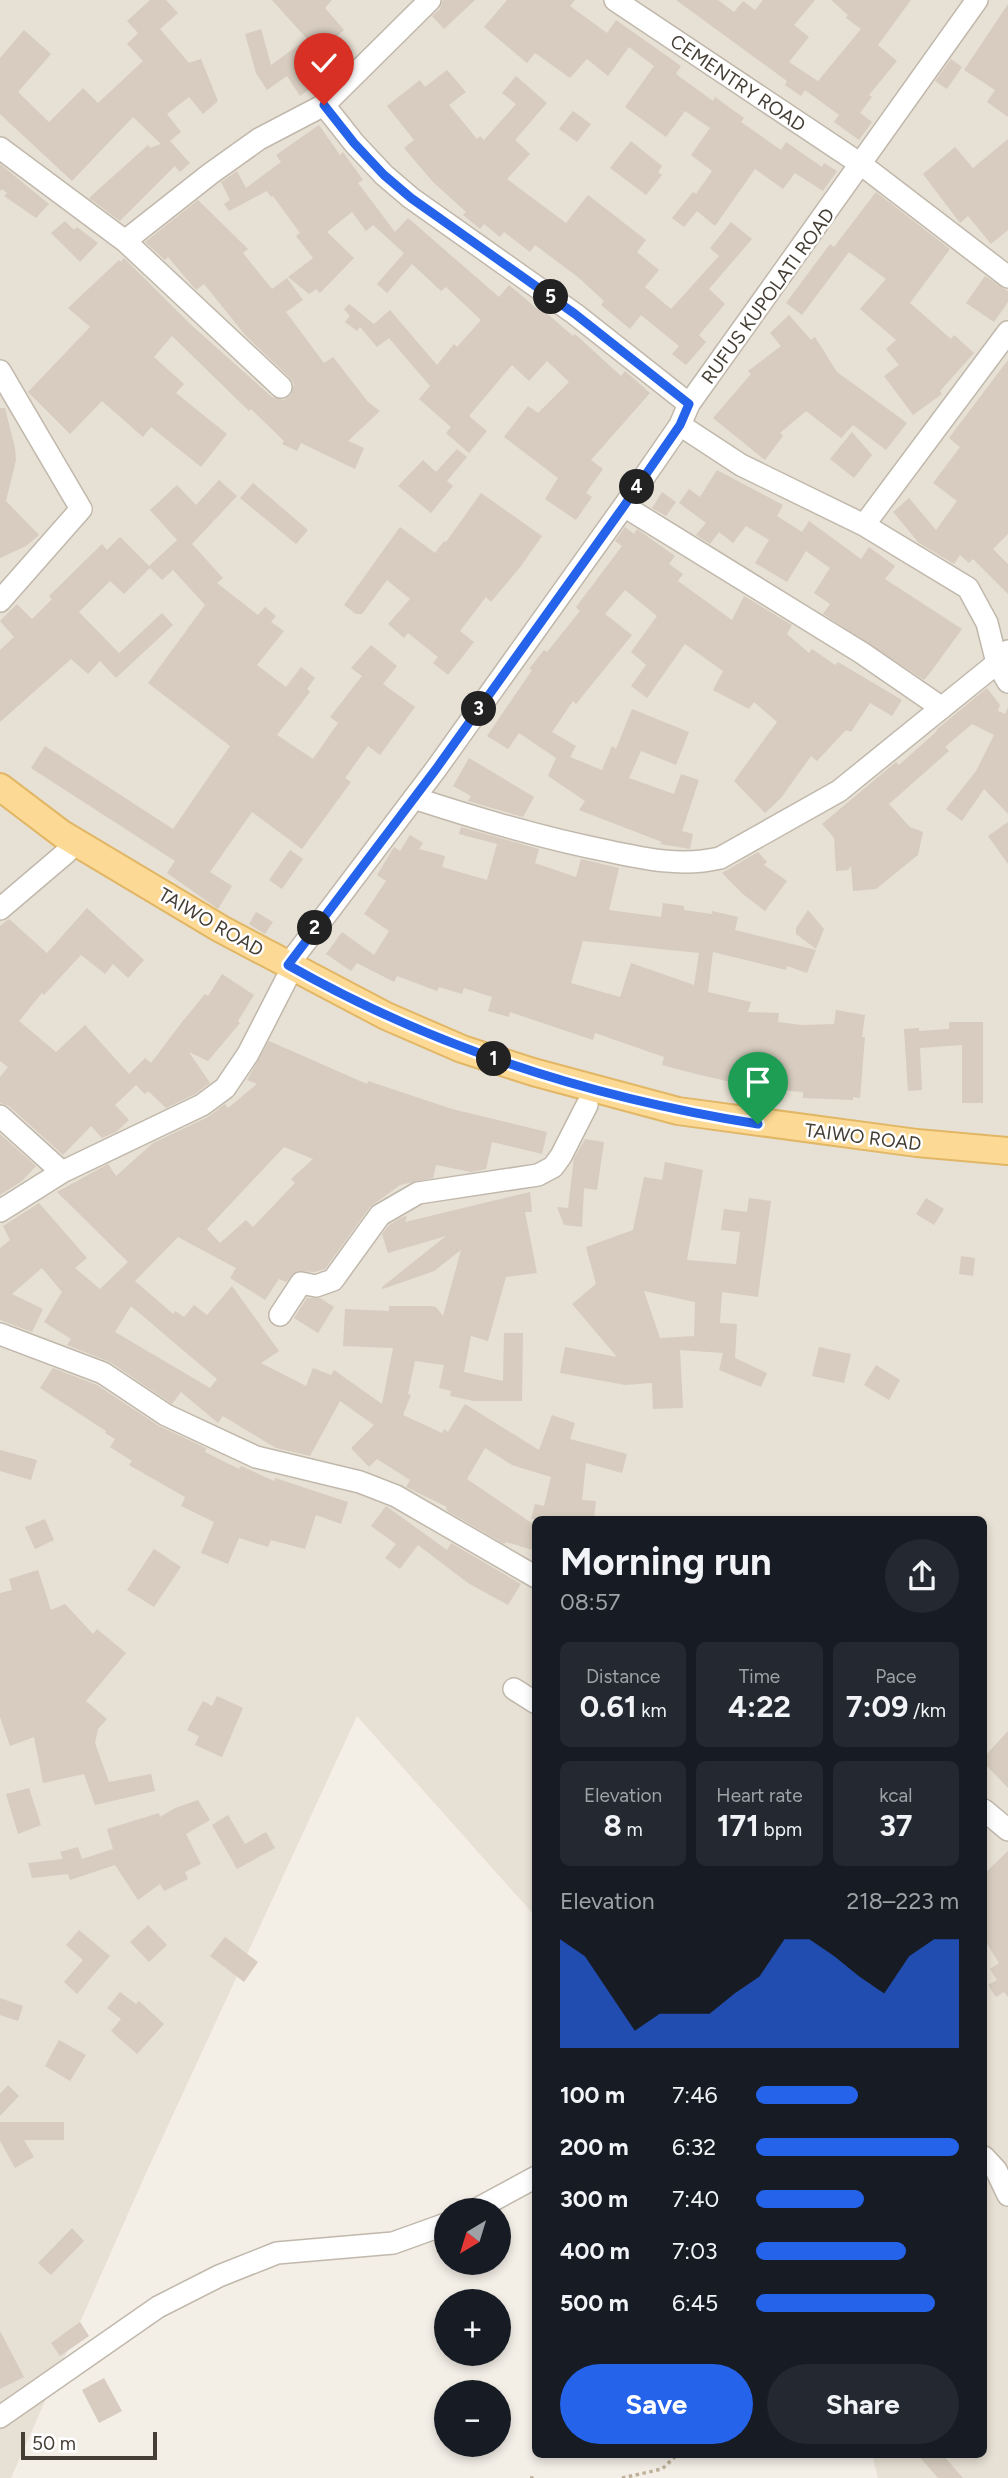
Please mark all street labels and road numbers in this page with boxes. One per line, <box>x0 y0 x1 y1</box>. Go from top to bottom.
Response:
street label: CEMENTRY ROAD <box>666 29 810 137</box>
street label: RUFUS KUPOLATI ROAD <box>697 204 839 388</box>
street label: TAIWO ROAD <box>154 883 268 961</box>
street label: TAIWO ROAD <box>803 1118 923 1156</box>

